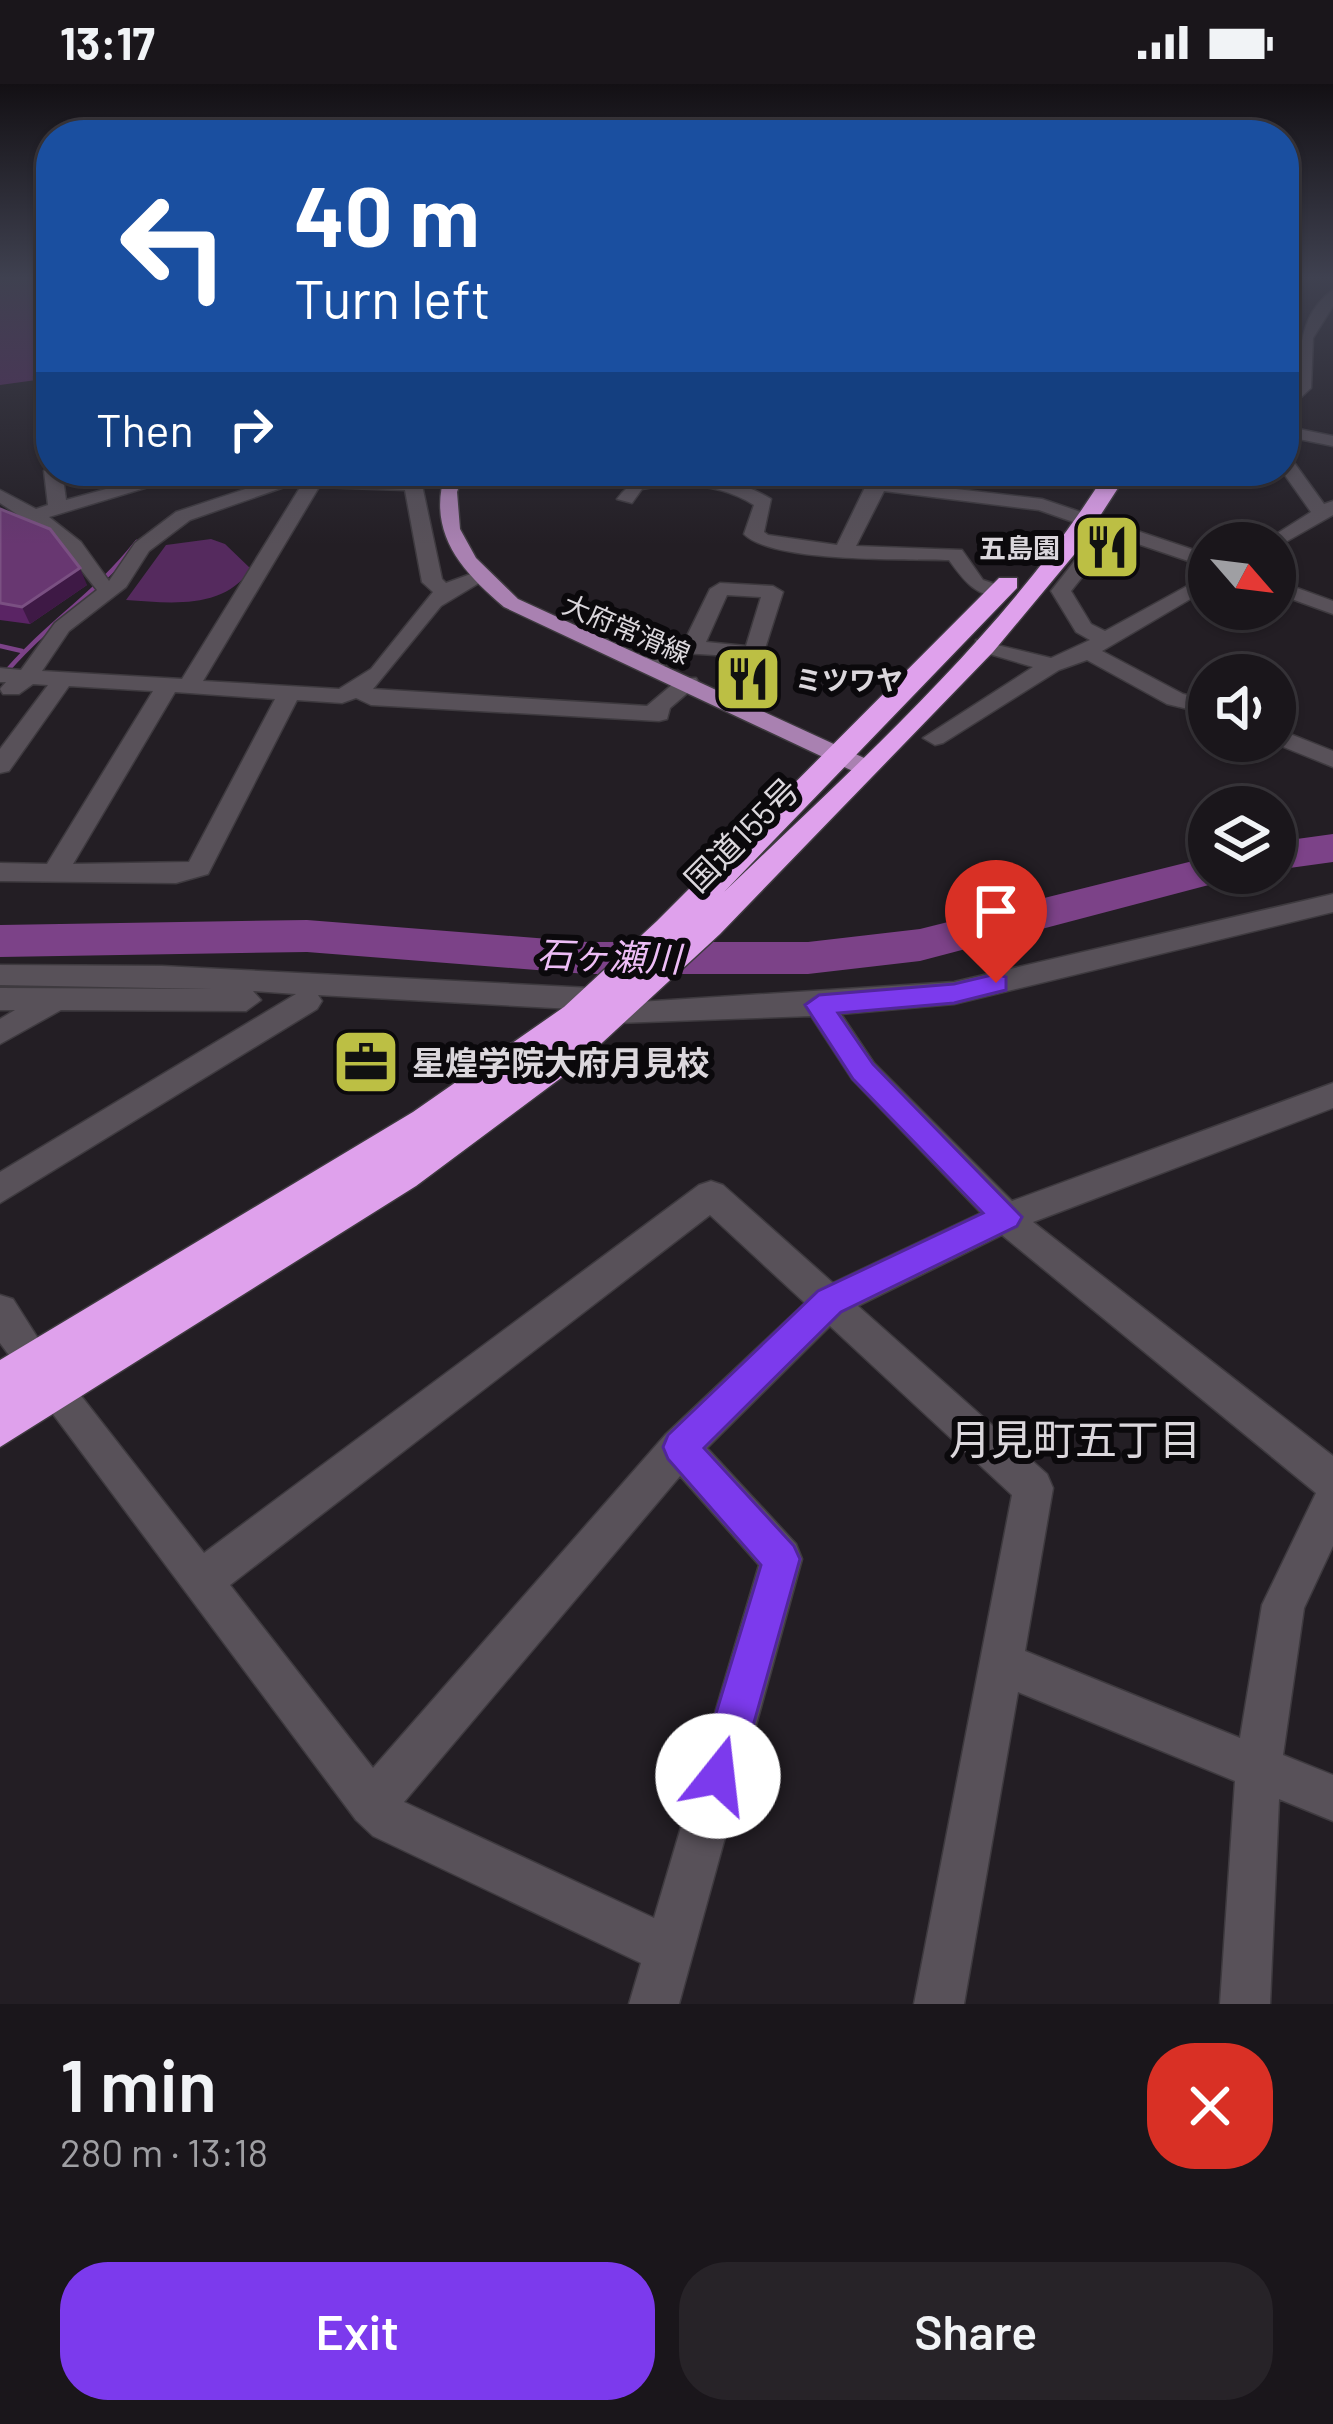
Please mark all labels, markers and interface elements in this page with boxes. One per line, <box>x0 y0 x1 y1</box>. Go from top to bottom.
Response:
text: 13:17 <box>60 15 155 69</box>
text: 40 m <box>294 163 480 264</box>
icon: left <box>96 168 252 324</box>
text: Turn left <box>294 265 491 330</box>
icon: right <box>218 396 284 462</box>
text: Then <box>96 402 194 456</box>
restaurant icon: 五島園 <box>1072 512 1142 582</box>
north arrow <box>1188 522 1296 630</box>
map controls <box>1188 522 1296 894</box>
place label: 五島園 <box>979 531 1060 563</box>
street label: 大府常滑線 <box>559 587 695 669</box>
restaurant icon: ミツワヤ <box>713 644 783 714</box>
button: sound <box>1188 654 1296 762</box>
place label: ミツワヤ <box>795 663 903 695</box>
street label: 国道155号 <box>676 769 806 899</box>
button: layers <box>1188 786 1296 894</box>
pin <box>945 860 1047 983</box>
icon: arrive <box>963 878 1029 944</box>
water label: 石ヶ瀬川 <box>536 931 686 979</box>
office icon: 星煌学院大府月見校 <box>331 1027 401 1097</box>
place label: 星煌学院大府月見校 <box>412 1042 709 1082</box>
district label: 月見町五丁目 <box>949 1413 1201 1463</box>
position arrow <box>655 1713 781 1839</box>
text: 1 min <box>60 2040 217 2126</box>
button: close <box>1147 2043 1273 2169</box>
text: 280 m · 13:18 <box>60 2128 268 2175</box>
button: Exit <box>60 2262 655 2400</box>
button: Share <box>679 2262 1273 2400</box>

